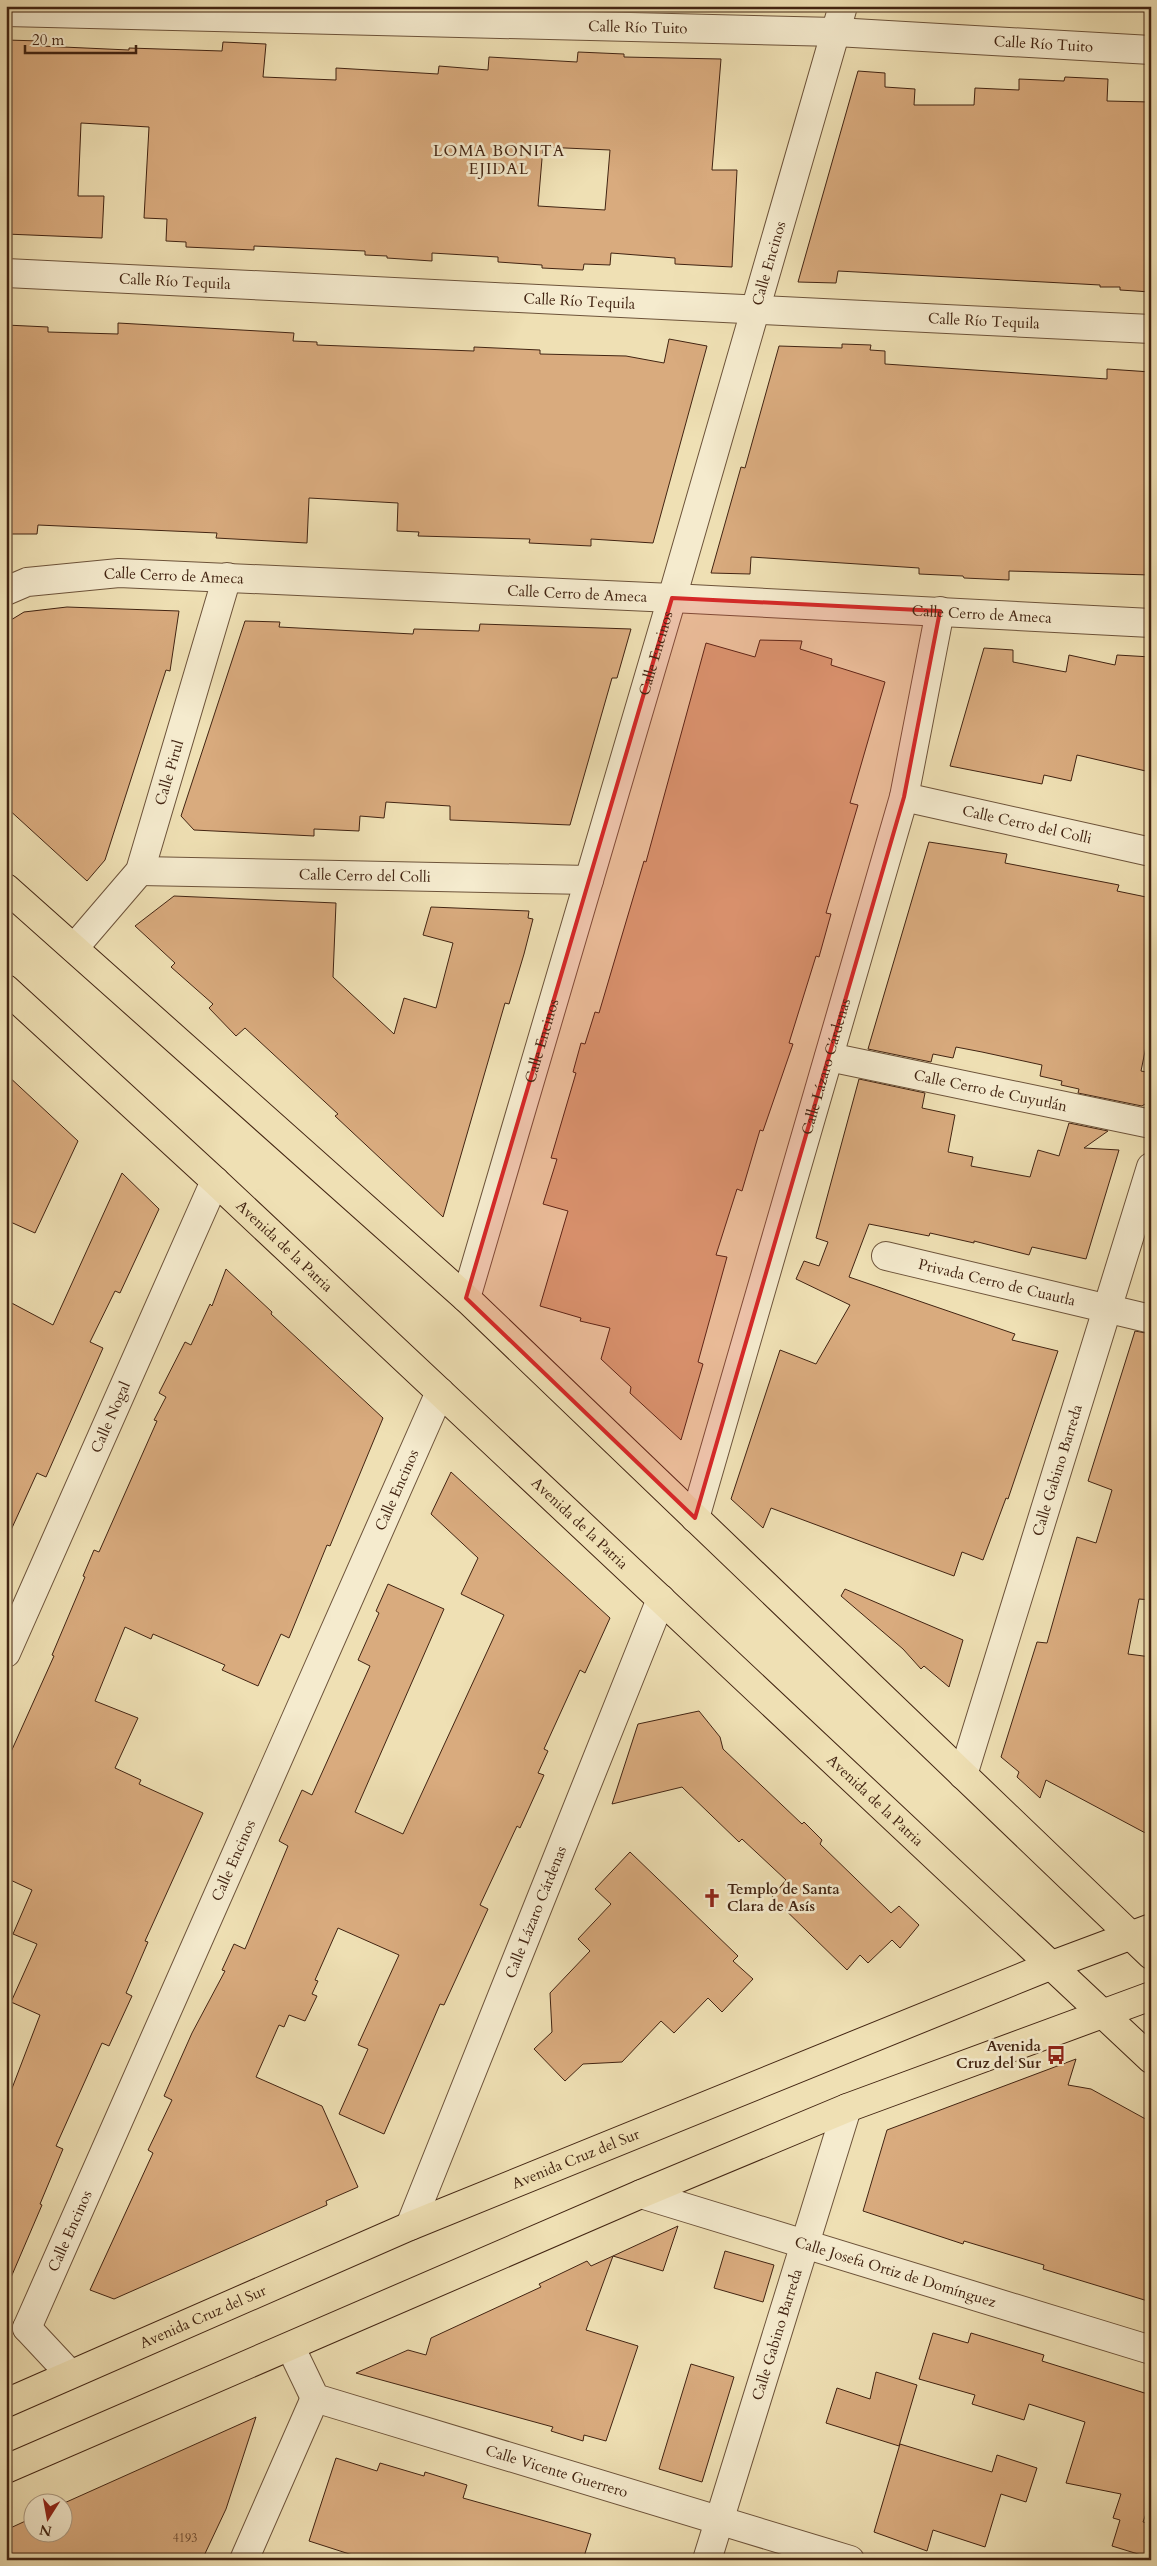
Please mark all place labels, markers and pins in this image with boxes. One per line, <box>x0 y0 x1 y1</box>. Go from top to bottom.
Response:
place label: Templo de Santa Clara de Asís <box>727 1879 840 1916</box>
church icon: Templo de Santa Clara de Asís <box>701 1887 723 1909</box>
place label: Avenida Cruz del Sur <box>956 2036 1042 2073</box>
bus stop icon: Avenida Cruz del Sur <box>1045 2044 1067 2066</box>

